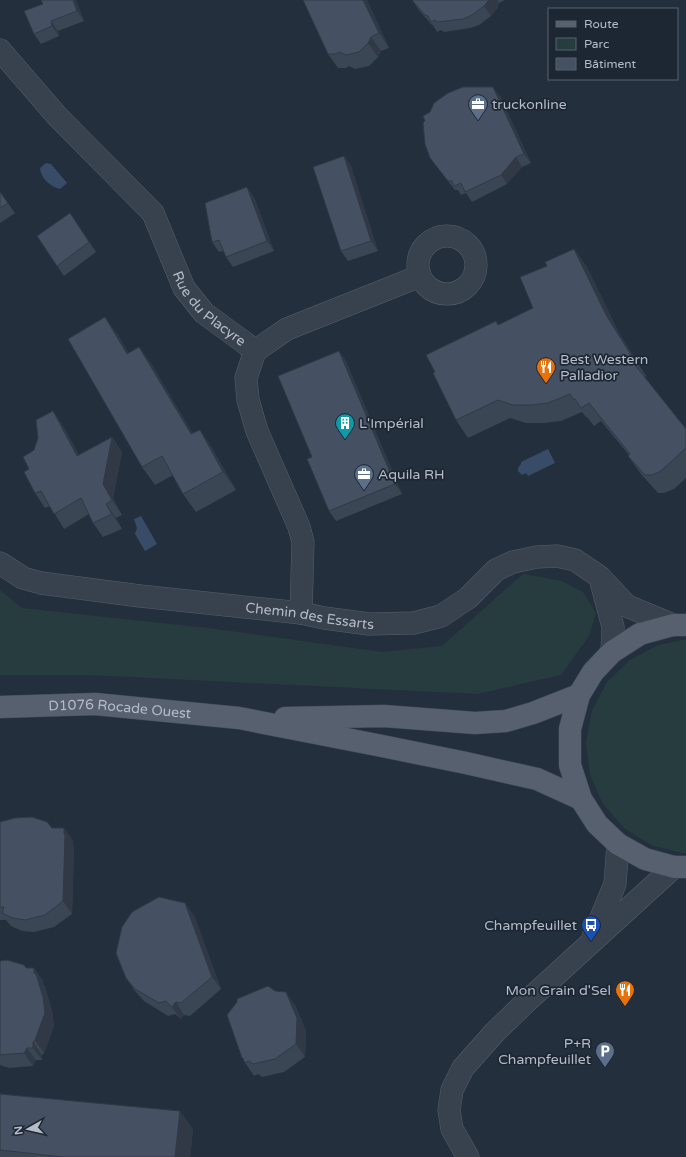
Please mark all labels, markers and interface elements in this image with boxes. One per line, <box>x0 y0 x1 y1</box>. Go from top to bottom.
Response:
legend <box>548 8 678 80</box>
text: Route <box>584 17 619 31</box>
text: Parc <box>584 37 609 51</box>
text: Bâtiment <box>584 57 636 71</box>
office icon: truckonline <box>467 93 489 121</box>
place label: truckonline <box>492 96 567 113</box>
street label: Rue du Placyre <box>169 268 249 349</box>
place label: Best Western Palladior <box>560 351 648 384</box>
restaurant icon: Best Western Palladior <box>535 356 557 384</box>
building icon: L'Impérial <box>334 412 356 440</box>
place label: L'Impérial <box>359 415 424 432</box>
office icon: Aquila RH <box>353 463 375 491</box>
place label: Aquila RH <box>378 466 445 483</box>
street label: Chemin des Essarts <box>245 599 374 633</box>
street label: D1076 Rocade Ouest <box>48 695 193 722</box>
bus stop icon: Champfeuillet <box>580 914 602 942</box>
place label: Champfeuillet <box>484 917 578 934</box>
restaurant icon: Mon Grain d'Sel <box>614 979 636 1007</box>
place label: Mon Grain d'Sel <box>506 982 611 999</box>
place label: P+R Champfeuillet <box>498 1035 592 1068</box>
parking icon: P+R Champfeuillet <box>594 1040 616 1068</box>
north arrow <box>8 1109 48 1149</box>
text: N <box>12 1125 26 1136</box>

